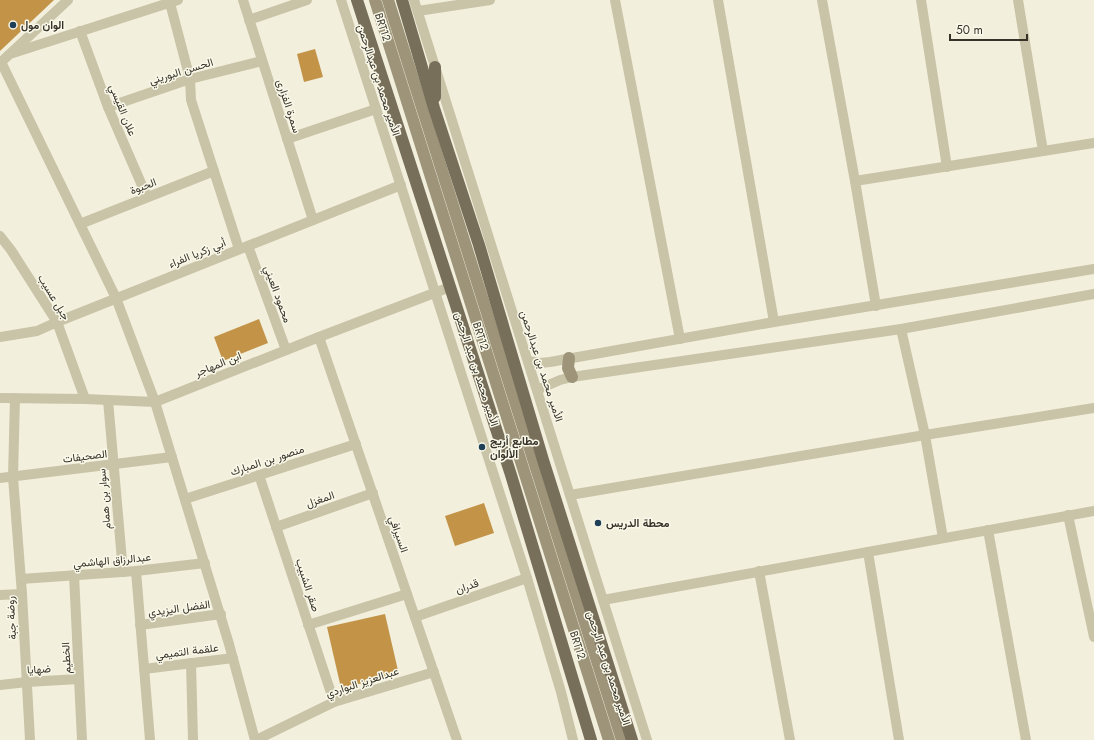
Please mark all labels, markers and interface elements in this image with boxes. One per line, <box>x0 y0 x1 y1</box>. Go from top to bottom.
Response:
street label: BRT12 <box>371 11 395 43</box>
scale bar <box>950 16 1027 42</box>
place label: الوان مول <box>21 17 64 33</box>
marker: الوان مول <box>8 20 18 30</box>
text: 50 m <box>956 21 983 39</box>
street label: الأمير محمد بن عبدالرحمن <box>353 22 405 138</box>
street label: الحسن البوريني <box>147 54 216 90</box>
street label: سمرة الفزارى <box>273 77 305 135</box>
street label: علان القيسي <box>103 82 141 139</box>
street label: الحبوة <box>128 174 158 198</box>
street label: أبي زكريا الفراء <box>166 234 229 274</box>
street label: محمود العيني <box>258 263 296 326</box>
street label: جبل عسيب <box>34 271 74 323</box>
street label: الأمير محمد بن عبدالرحمن <box>516 308 568 424</box>
street label: الأمير محمد بن عبد الرحمن <box>451 310 503 428</box>
street label: BRT12 <box>469 320 493 352</box>
street label: ابن المهاجر <box>191 347 244 381</box>
place label: مطابع أريج الألوان <box>490 433 538 462</box>
street label: منصور بن المبارك <box>228 440 306 479</box>
marker: مطابع أريج الألوان <box>477 442 487 452</box>
street label: الصحيفات <box>62 445 108 467</box>
street label: سوار بن همام <box>93 468 115 530</box>
street label: المغزل <box>304 487 336 511</box>
street label: السيرافي <box>383 514 413 555</box>
place label: محطة الدريس <box>606 515 669 531</box>
marker: محطة الدريس <box>593 518 603 528</box>
street label: عبدالرزاق الهاشمي <box>72 549 152 573</box>
street label: صقر الشبيب <box>292 556 324 614</box>
street label: قدران <box>453 575 481 597</box>
street label: روضة جبة <box>2 596 20 640</box>
street label: الفضل اليزيدي <box>147 596 211 622</box>
street label: الأمير محمد بن عبد الرحمن <box>583 609 635 727</box>
street label: BRT12 <box>566 629 590 661</box>
street label: علقمة التميمي <box>154 639 220 665</box>
street label: الخطيم <box>57 642 75 674</box>
street label: ضهايا <box>27 660 51 678</box>
street label: عبدالعزيز البواردي <box>323 663 401 703</box>

